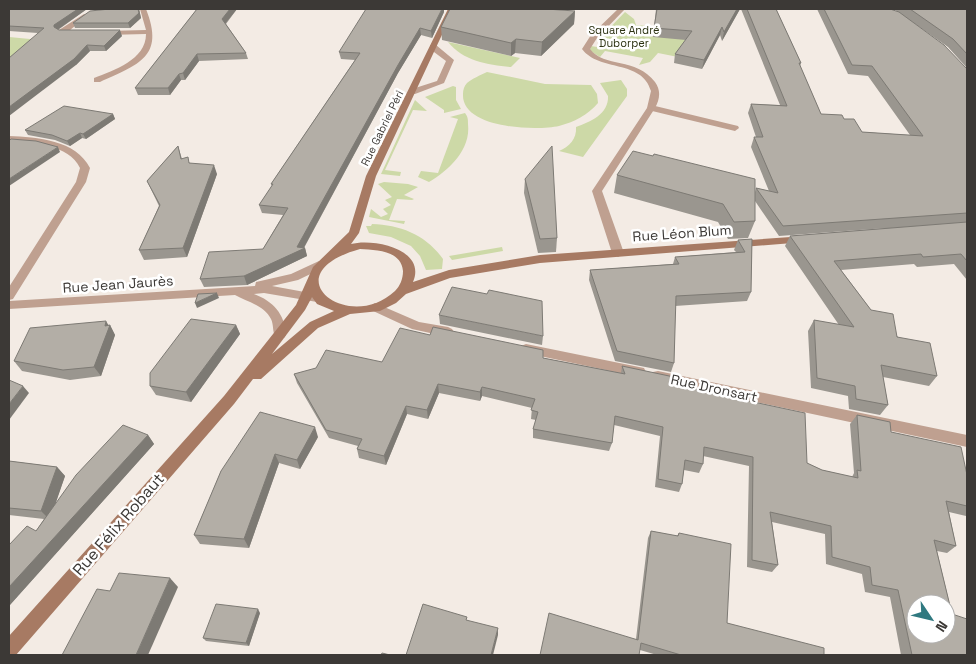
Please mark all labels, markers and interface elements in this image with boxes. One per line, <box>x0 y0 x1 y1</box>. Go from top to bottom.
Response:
park label: Square André Duborper <box>588 23 660 50</box>
street label: Rue Gabriel Péri <box>358 88 406 168</box>
street label: Rue Léon Blum <box>632 221 732 245</box>
street label: Rue Jean Jaurès <box>62 271 174 297</box>
street label: Rue Dronsart <box>669 370 759 406</box>
street label: Rue Félix Robaut <box>68 469 169 580</box>
north arrow <box>906 594 956 644</box>
text: N <box>932 617 952 635</box>

